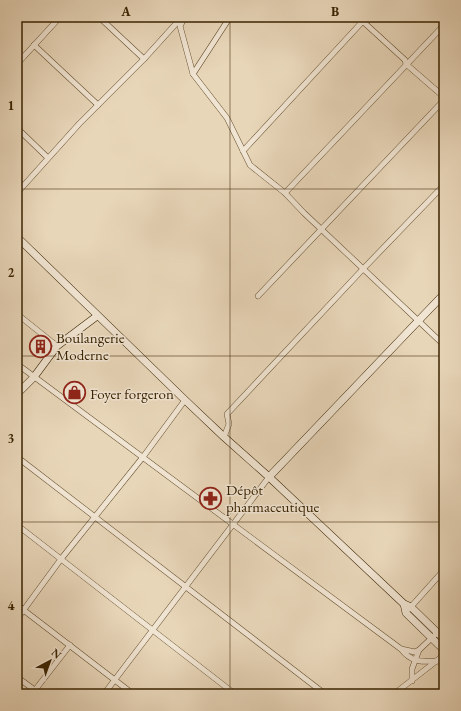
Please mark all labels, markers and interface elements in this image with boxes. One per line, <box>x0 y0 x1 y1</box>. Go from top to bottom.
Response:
text: A <box>120 3 131 20</box>
text: B <box>331 3 339 20</box>
text: 1 <box>8 97 15 114</box>
text: 2 <box>8 264 15 281</box>
place label: Boulangerie Moderne <box>56 328 125 364</box>
building icon: Boulangerie Moderne <box>27 333 53 359</box>
shop icon: Foyer forgeron <box>61 380 87 406</box>
place label: Foyer forgeron <box>90 384 174 403</box>
text: 3 <box>8 430 15 447</box>
place label: Dépôt pharmaceutique <box>226 480 320 516</box>
pharmacy icon: Dépôt pharmaceutique <box>198 485 224 511</box>
text: 4 <box>8 597 15 614</box>
north arrow <box>30 641 70 681</box>
text: N <box>49 645 65 662</box>

